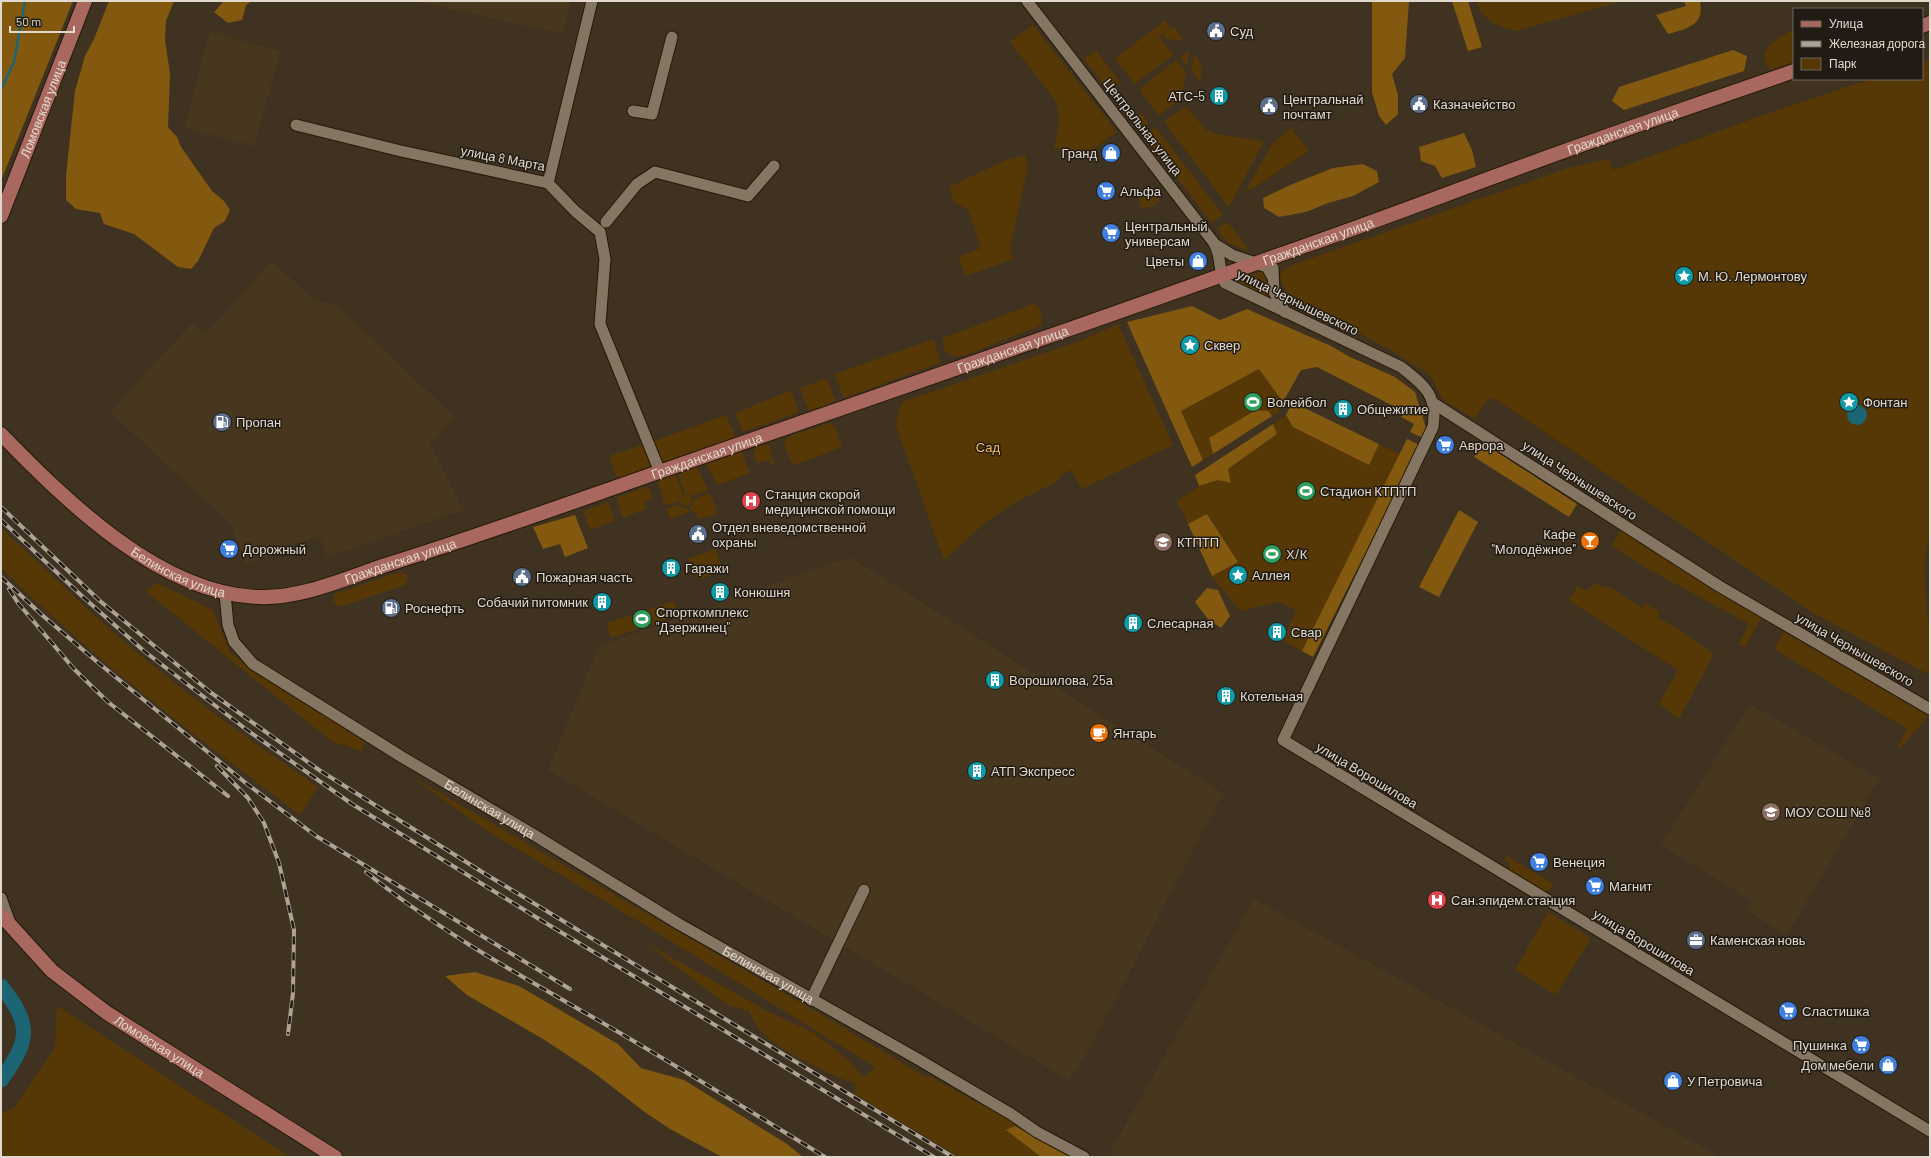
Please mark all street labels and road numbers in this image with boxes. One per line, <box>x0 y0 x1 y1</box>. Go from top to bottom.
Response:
street label: Ломовская улица <box>17 57 69 160</box>
street label: Центральная улица <box>1100 75 1186 179</box>
street label: Гражданская улица <box>1565 103 1681 157</box>
street label: улица 8 Марта <box>459 142 547 174</box>
street label: Гражданская улица <box>1261 214 1377 268</box>
street label: улица Чернышевского <box>1234 266 1362 338</box>
street label: Гражданская улица <box>955 322 1071 376</box>
street label: Гражданская улица <box>649 429 765 482</box>
street label: улица Чернышевского <box>1520 437 1640 523</box>
street label: Гражданская улица <box>342 535 459 587</box>
street label: Белинская улица <box>128 543 228 601</box>
street label: улица Чернышевского <box>1793 609 1917 689</box>
street label: улица Ворошилова <box>1313 738 1421 812</box>
street label: Белинская улица <box>442 776 539 842</box>
street label: улица Ворошилова <box>1590 905 1698 979</box>
street label: Белинская улица <box>720 942 818 1007</box>
street label: Ломовская улица <box>111 1012 208 1081</box>

